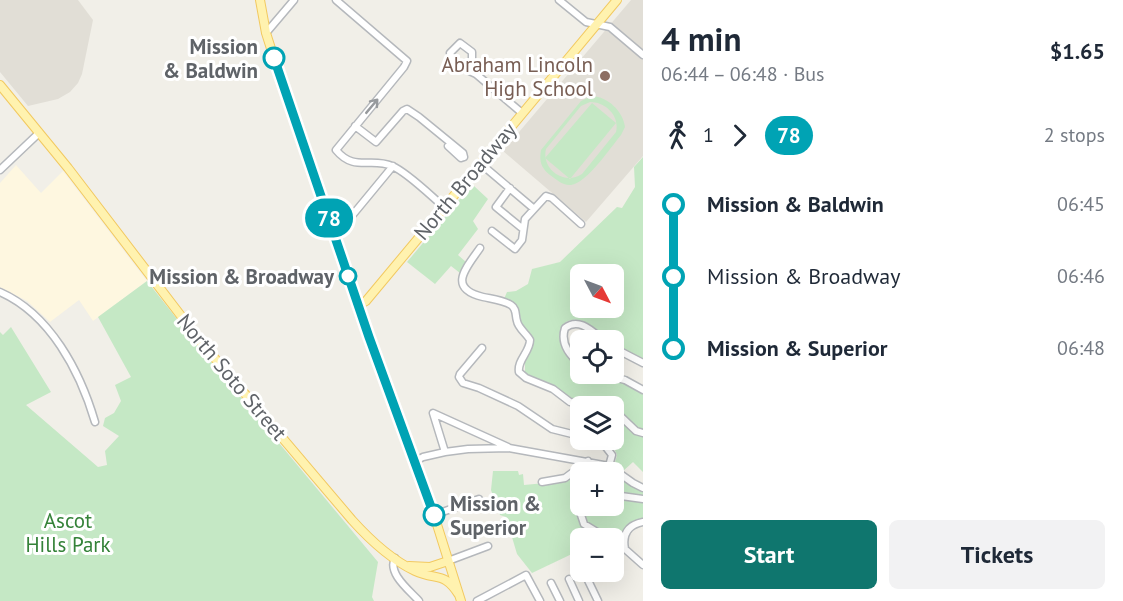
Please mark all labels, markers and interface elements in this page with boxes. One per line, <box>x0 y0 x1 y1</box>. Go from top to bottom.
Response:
text: 4 min <box>661 17 742 60</box>
place label: Mission & Baldwin <box>163 33 258 84</box>
text: $1.65 <box>1050 37 1105 65</box>
marker: Mission & Baldwin <box>263 47 285 69</box>
place label: Abraham Lincoln High School <box>441 51 593 102</box>
text: 06:44 – 06:48 · Bus <box>661 61 825 87</box>
marker: Abraham Lincoln High School <box>598 69 612 83</box>
one-way arrow <box>365 99 379 114</box>
street label: North Broadway <box>408 116 522 245</box>
icon: walk <box>661 119 694 152</box>
icon: forward <box>723 119 756 152</box>
text: 1 <box>703 122 714 148</box>
text: 78 <box>777 122 801 149</box>
text: 2 stops <box>1044 122 1105 148</box>
text: Mission & Baldwin <box>707 190 884 218</box>
text: 06:45 <box>1057 191 1105 217</box>
line badge: 78 <box>302 198 356 238</box>
text: 78 <box>317 205 341 232</box>
text: Mission & Broadway <box>707 262 900 290</box>
place label: Mission & Broadway <box>149 263 335 290</box>
text: 06:46 <box>1057 263 1105 289</box>
north arrow <box>570 264 624 318</box>
map controls <box>570 264 624 582</box>
marker: Mission & Broadway <box>339 267 357 285</box>
street label: North Soto Street <box>171 308 293 446</box>
button: locate <box>570 330 624 384</box>
text: Mission & Superior <box>707 334 888 362</box>
text: 06:48 <box>1057 335 1105 361</box>
button: layers <box>570 396 624 450</box>
button: + <box>570 462 624 516</box>
place label: Mission & Superior <box>450 490 541 541</box>
marker: Mission & Superior <box>423 504 445 526</box>
park label: Ascot Hills Park <box>25 507 111 558</box>
button: Start <box>661 520 877 589</box>
button: Tickets <box>889 520 1105 589</box>
button: − <box>570 528 624 582</box>

